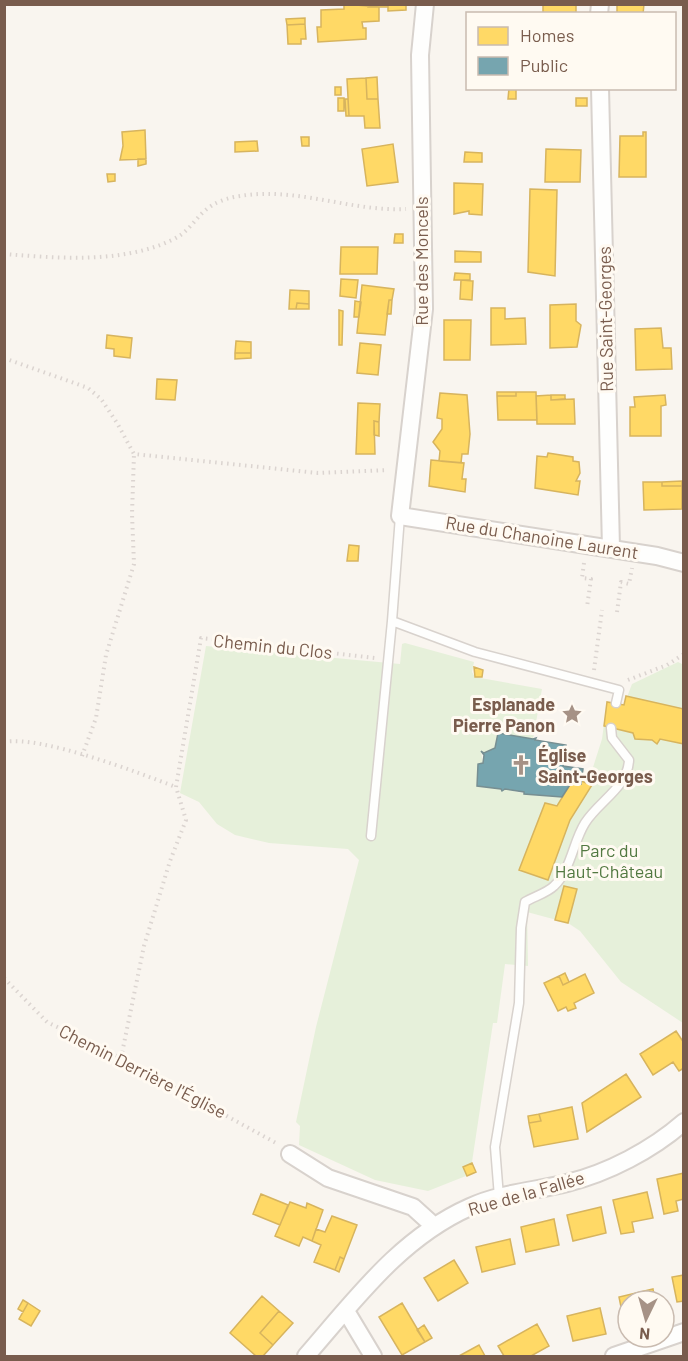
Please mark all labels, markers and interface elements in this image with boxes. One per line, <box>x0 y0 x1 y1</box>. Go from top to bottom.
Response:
legend <box>466 12 676 90</box>
text: Homes <box>520 24 574 46</box>
text: Public <box>520 54 568 76</box>
street label: Rue des Moncels <box>410 196 432 326</box>
street label: Rue Saint-Georges <box>593 246 617 392</box>
street label: Rue du Chanoine Laurent <box>444 511 640 563</box>
street label: Chemin du Clos <box>212 629 334 663</box>
place label: Esplanade Pierre Panon <box>453 693 555 736</box>
place icon: Esplanade Pierre Panon <box>560 702 584 726</box>
place label: Église Saint-Georges <box>538 744 653 787</box>
church icon: Église Saint-Georges <box>509 753 533 777</box>
park label: Parc du Haut-Château <box>555 839 663 882</box>
street label: Chemin Derrière l'Église <box>56 1019 230 1123</box>
street label: Rue de la Fallée <box>465 1166 587 1220</box>
north arrow <box>616 1289 676 1349</box>
text: N <box>639 1325 651 1344</box>

